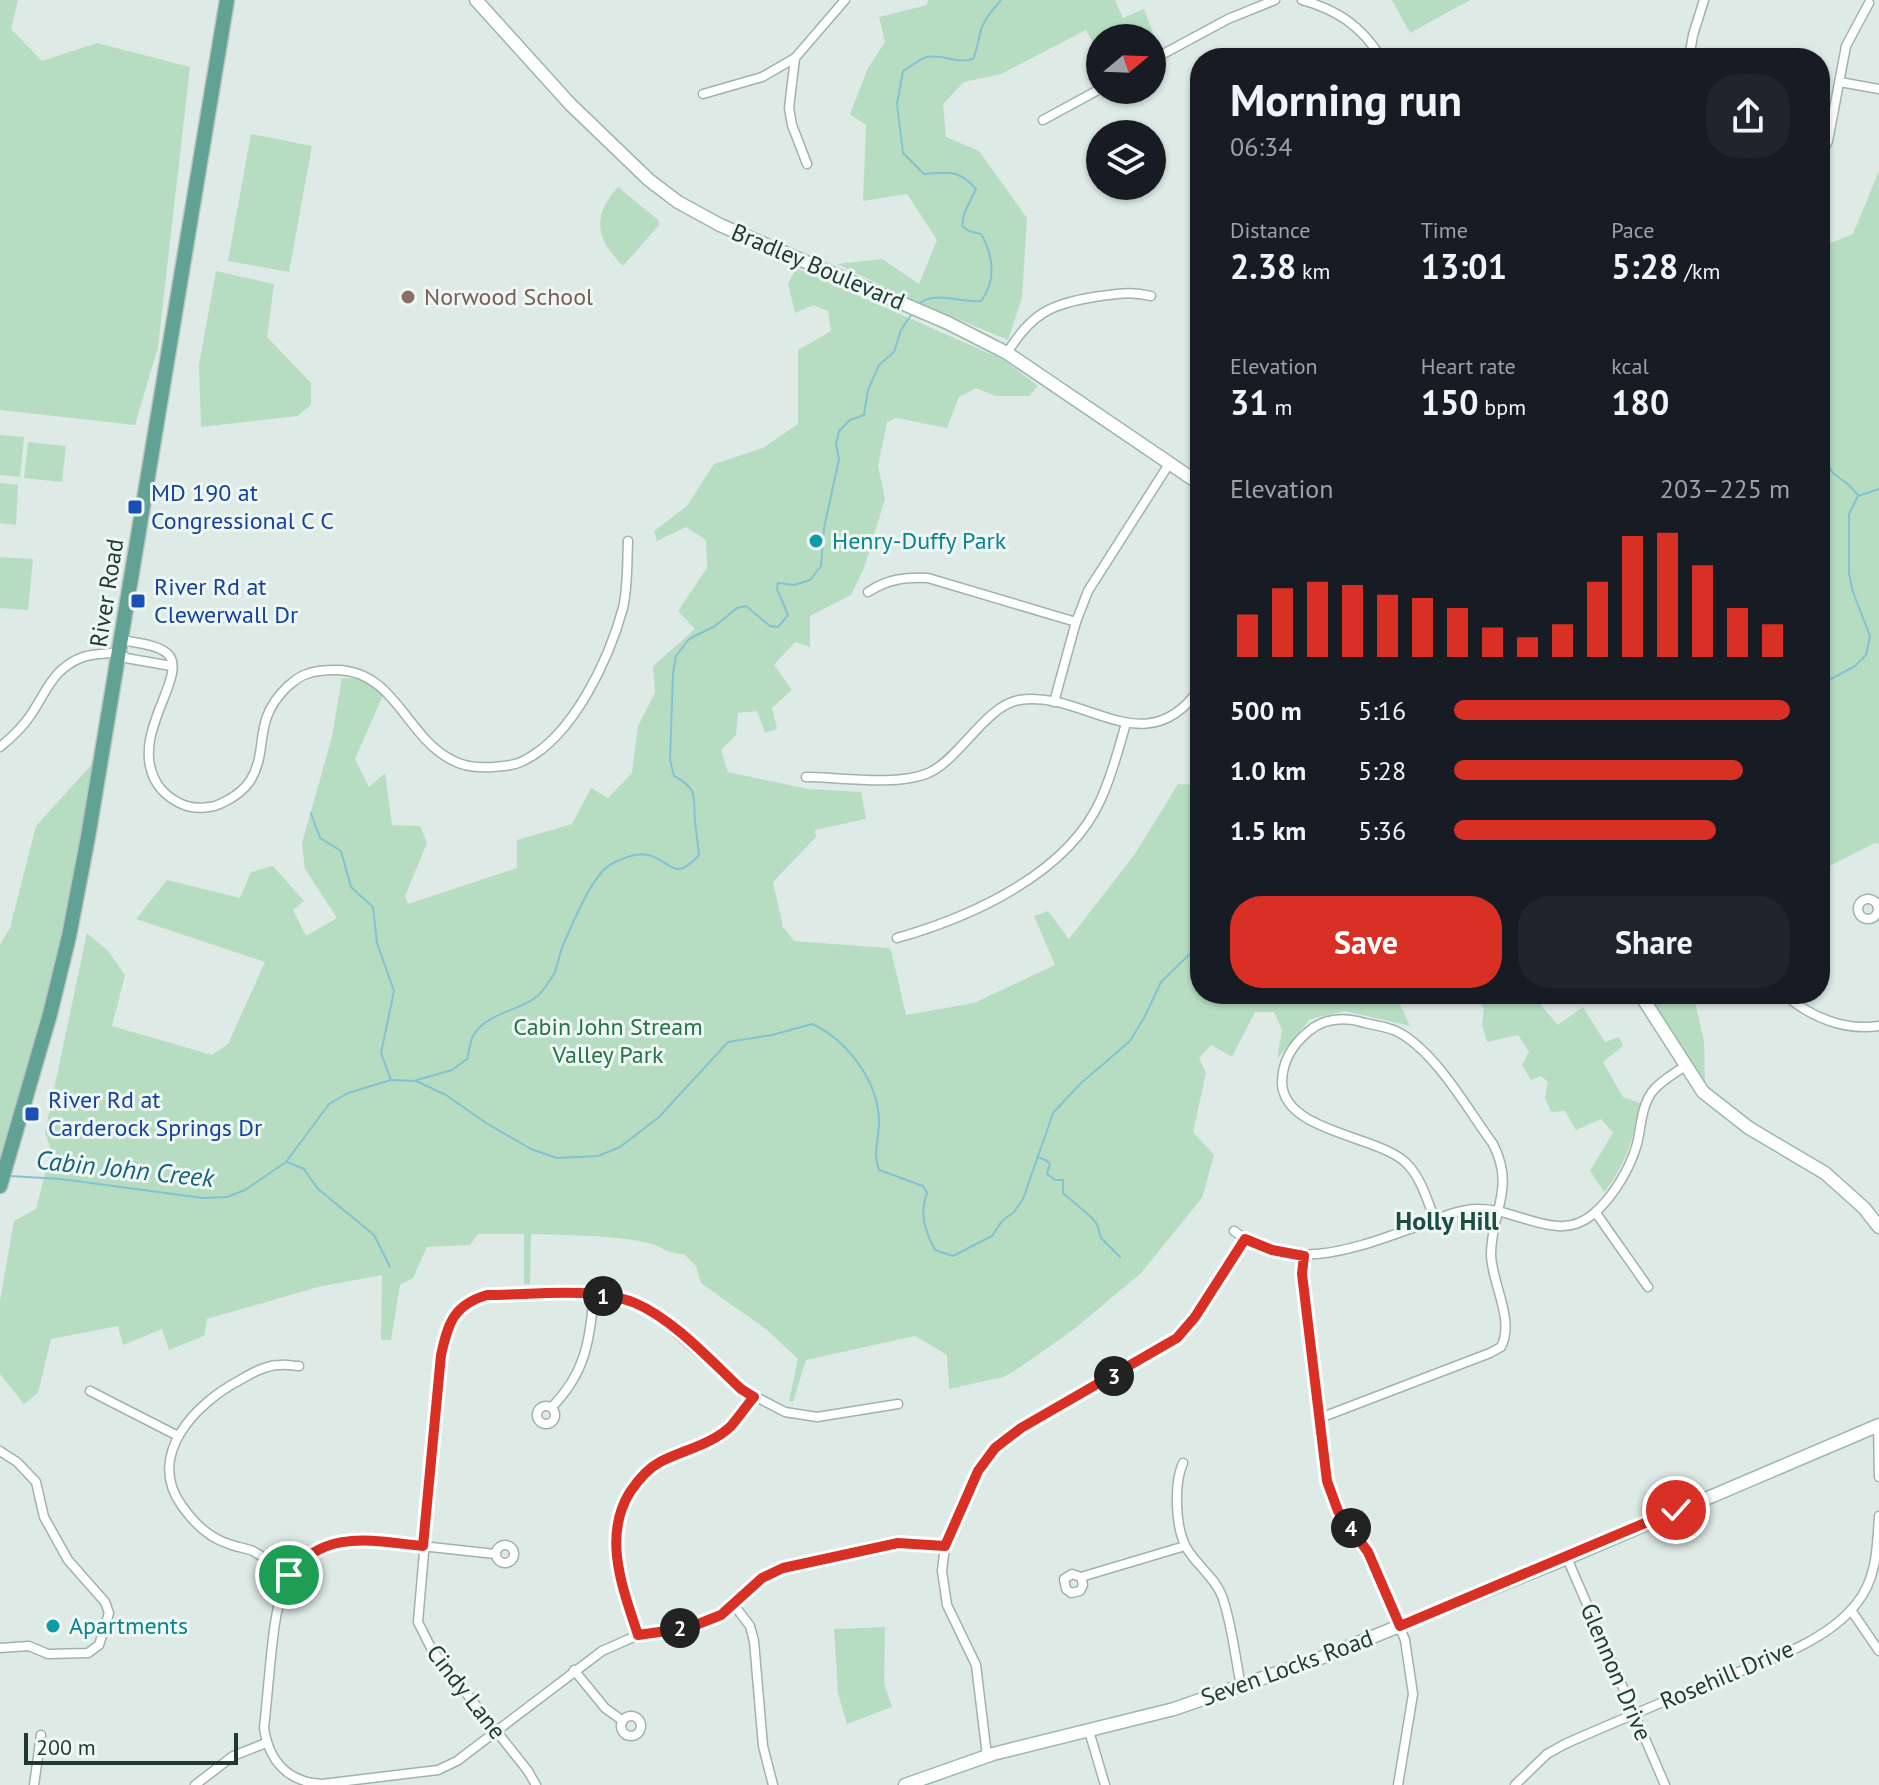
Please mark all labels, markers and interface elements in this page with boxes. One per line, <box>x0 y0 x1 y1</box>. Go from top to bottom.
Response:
north arrow <box>1086 24 1166 104</box>
map controls <box>1086 24 1166 200</box>
text: Morning run <box>1230 71 1462 128</box>
button: share <box>1706 74 1790 158</box>
button: layers <box>1086 120 1166 200</box>
text: 06:34 <box>1230 130 1292 163</box>
street label: Bradley Boulevard <box>727 216 910 317</box>
text: Distance <box>1230 216 1311 244</box>
text: Time <box>1421 216 1468 244</box>
text: Pace <box>1611 216 1654 244</box>
text: 2.38 <box>1230 244 1296 288</box>
text: 13:01 <box>1421 244 1507 288</box>
text: 5:28 <box>1611 244 1678 288</box>
text: km <box>1296 257 1330 285</box>
text: /km <box>1678 257 1720 285</box>
place label: Norwood School <box>424 281 593 312</box>
marker: Norwood School <box>399 288 417 306</box>
text: Elevation <box>1230 352 1318 380</box>
text: Heart rate <box>1421 352 1516 380</box>
text: kcal <box>1611 352 1649 380</box>
text: 31 <box>1230 380 1269 424</box>
text: 150 <box>1421 380 1479 424</box>
text: 180 <box>1611 380 1669 424</box>
text: m <box>1269 393 1292 421</box>
text: bpm <box>1479 393 1526 421</box>
text: Elevation <box>1230 472 1334 505</box>
text: 203–225 m <box>1660 472 1790 505</box>
place label: MD 190 at Congressional C C <box>151 477 334 536</box>
marker: MD 190 at Congressional C C <box>126 498 144 516</box>
place label: Henry-Duffy Park <box>832 525 1007 556</box>
marker: Henry-Duffy Park <box>807 532 825 550</box>
street label: River Road <box>83 536 130 649</box>
place label: River Rd at Clewerwall Dr <box>154 571 298 630</box>
marker: River Rd at Clewerwall Dr <box>129 592 147 610</box>
text: 500 m <box>1230 694 1302 727</box>
text: 5:16 <box>1358 694 1406 727</box>
text: 1.0 km <box>1230 754 1306 787</box>
text: 5:28 <box>1358 754 1406 787</box>
text: 1.5 km <box>1230 814 1306 847</box>
text: 5:36 <box>1358 814 1406 847</box>
button: Save <box>1230 896 1502 988</box>
button: Share <box>1518 896 1790 988</box>
park label: Cabin John Stream Valley Park <box>513 1011 703 1070</box>
place label: River Rd at Carderock Springs Dr <box>48 1084 262 1143</box>
marker: River Rd at Carderock Springs Dr <box>23 1105 41 1123</box>
water label: Cabin John Creek <box>34 1143 217 1194</box>
district label: Holly Hill <box>1395 1204 1499 1237</box>
pin: 1 <box>583 1276 623 1316</box>
text: 1 <box>597 1282 609 1310</box>
pin: 3 <box>1094 1356 1134 1396</box>
text: 3 <box>1108 1362 1120 1390</box>
pin <box>1642 1476 1710 1544</box>
icon: check <box>1654 1488 1698 1532</box>
pin: 4 <box>1331 1508 1371 1548</box>
text: 4 <box>1345 1514 1357 1542</box>
pin <box>255 1541 323 1609</box>
icon: arrive <box>267 1553 311 1597</box>
street label: Glennon Drive <box>1574 1598 1659 1745</box>
pin: 2 <box>660 1608 700 1648</box>
place label: Apartments <box>69 1610 188 1641</box>
text: 2 <box>674 1614 686 1642</box>
marker: Apartments <box>44 1617 62 1635</box>
street label: Seven Locks Road <box>1197 1622 1377 1713</box>
street label: Rosehill Drive <box>1655 1633 1798 1717</box>
street label: Cindy Lane <box>420 1638 513 1745</box>
scale bar <box>24 1729 238 1765</box>
text: 200 m <box>36 1733 96 1761</box>

